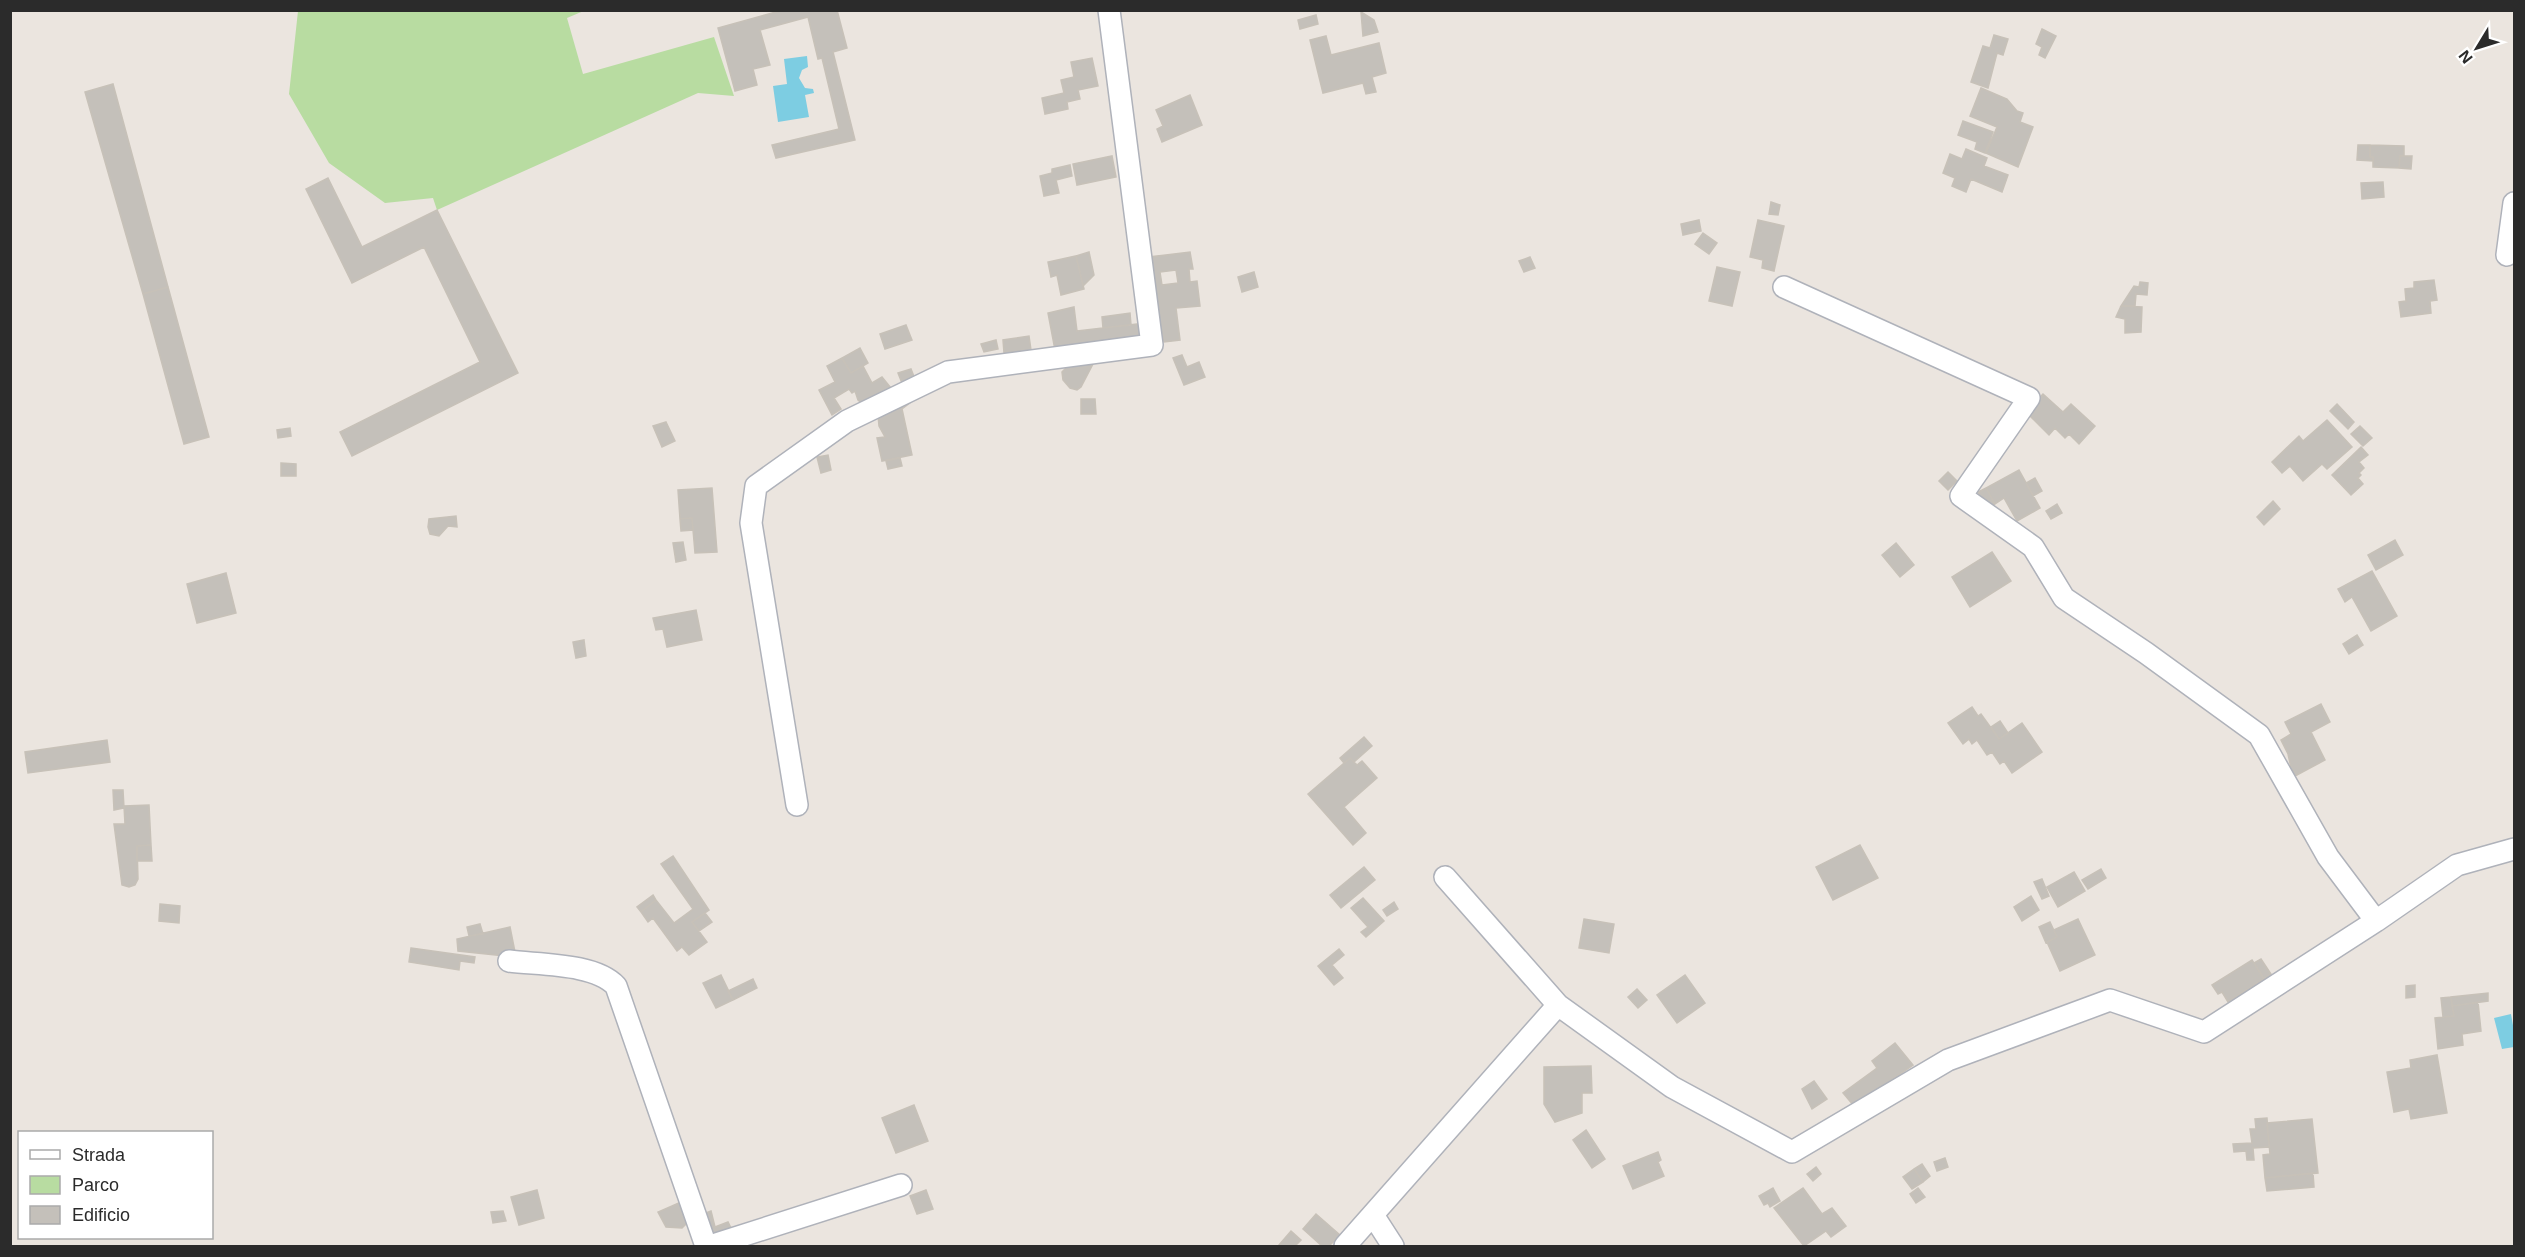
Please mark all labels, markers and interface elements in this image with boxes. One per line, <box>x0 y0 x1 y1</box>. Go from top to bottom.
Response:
north arrow <box>2447 18 2507 78</box>
text: N <box>2455 47 2476 67</box>
legend <box>18 1131 213 1239</box>
text: Strada <box>72 1145 126 1165</box>
text: Parco <box>72 1175 119 1195</box>
text: Edificio <box>72 1205 130 1225</box>

